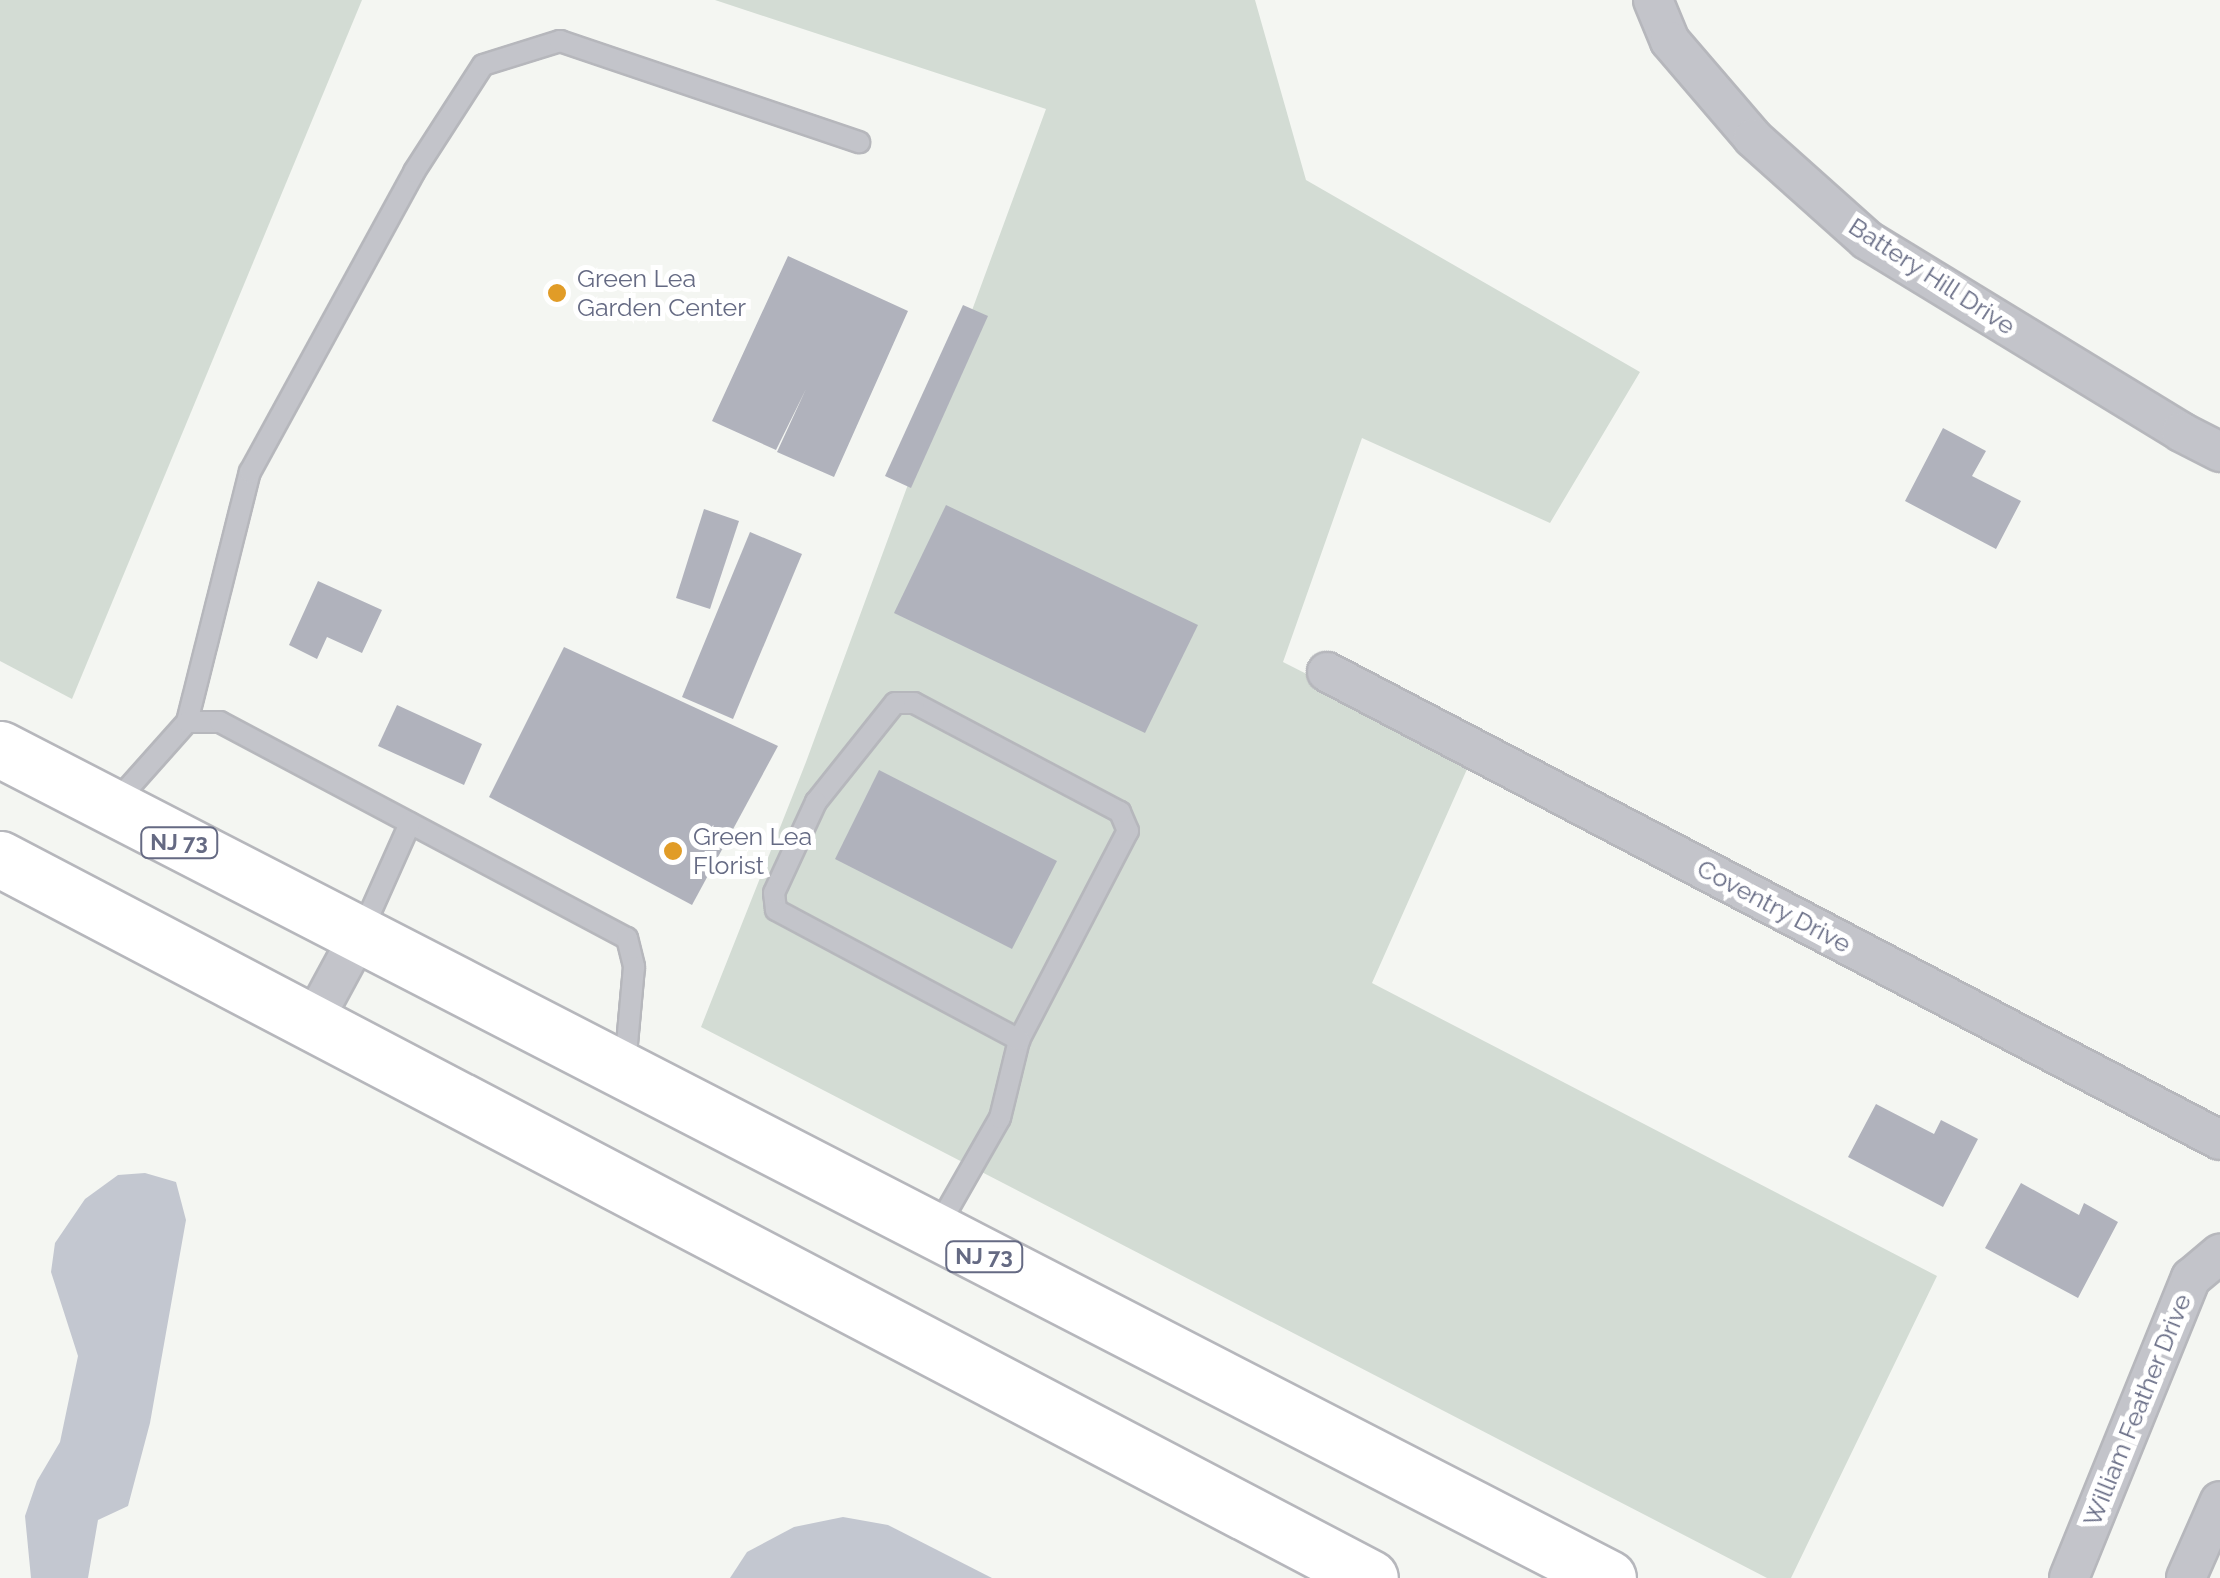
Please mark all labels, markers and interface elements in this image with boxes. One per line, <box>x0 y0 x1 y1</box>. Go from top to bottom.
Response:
street label: Battery Hill Drive <box>1843 211 2021 341</box>
place label: Green Lea Garden Center <box>577 264 746 323</box>
marker: Green Lea Garden Center <box>546 282 568 304</box>
place label: Green Lea Florist <box>693 822 812 881</box>
road number: NJ 73 <box>139 826 219 860</box>
marker: Green Lea Florist <box>662 840 684 862</box>
street label: Coventry Drive <box>1692 853 1856 959</box>
road number: NJ 73 <box>944 1240 1024 1274</box>
street label: William Feather Drive <box>2077 1289 2197 1531</box>

